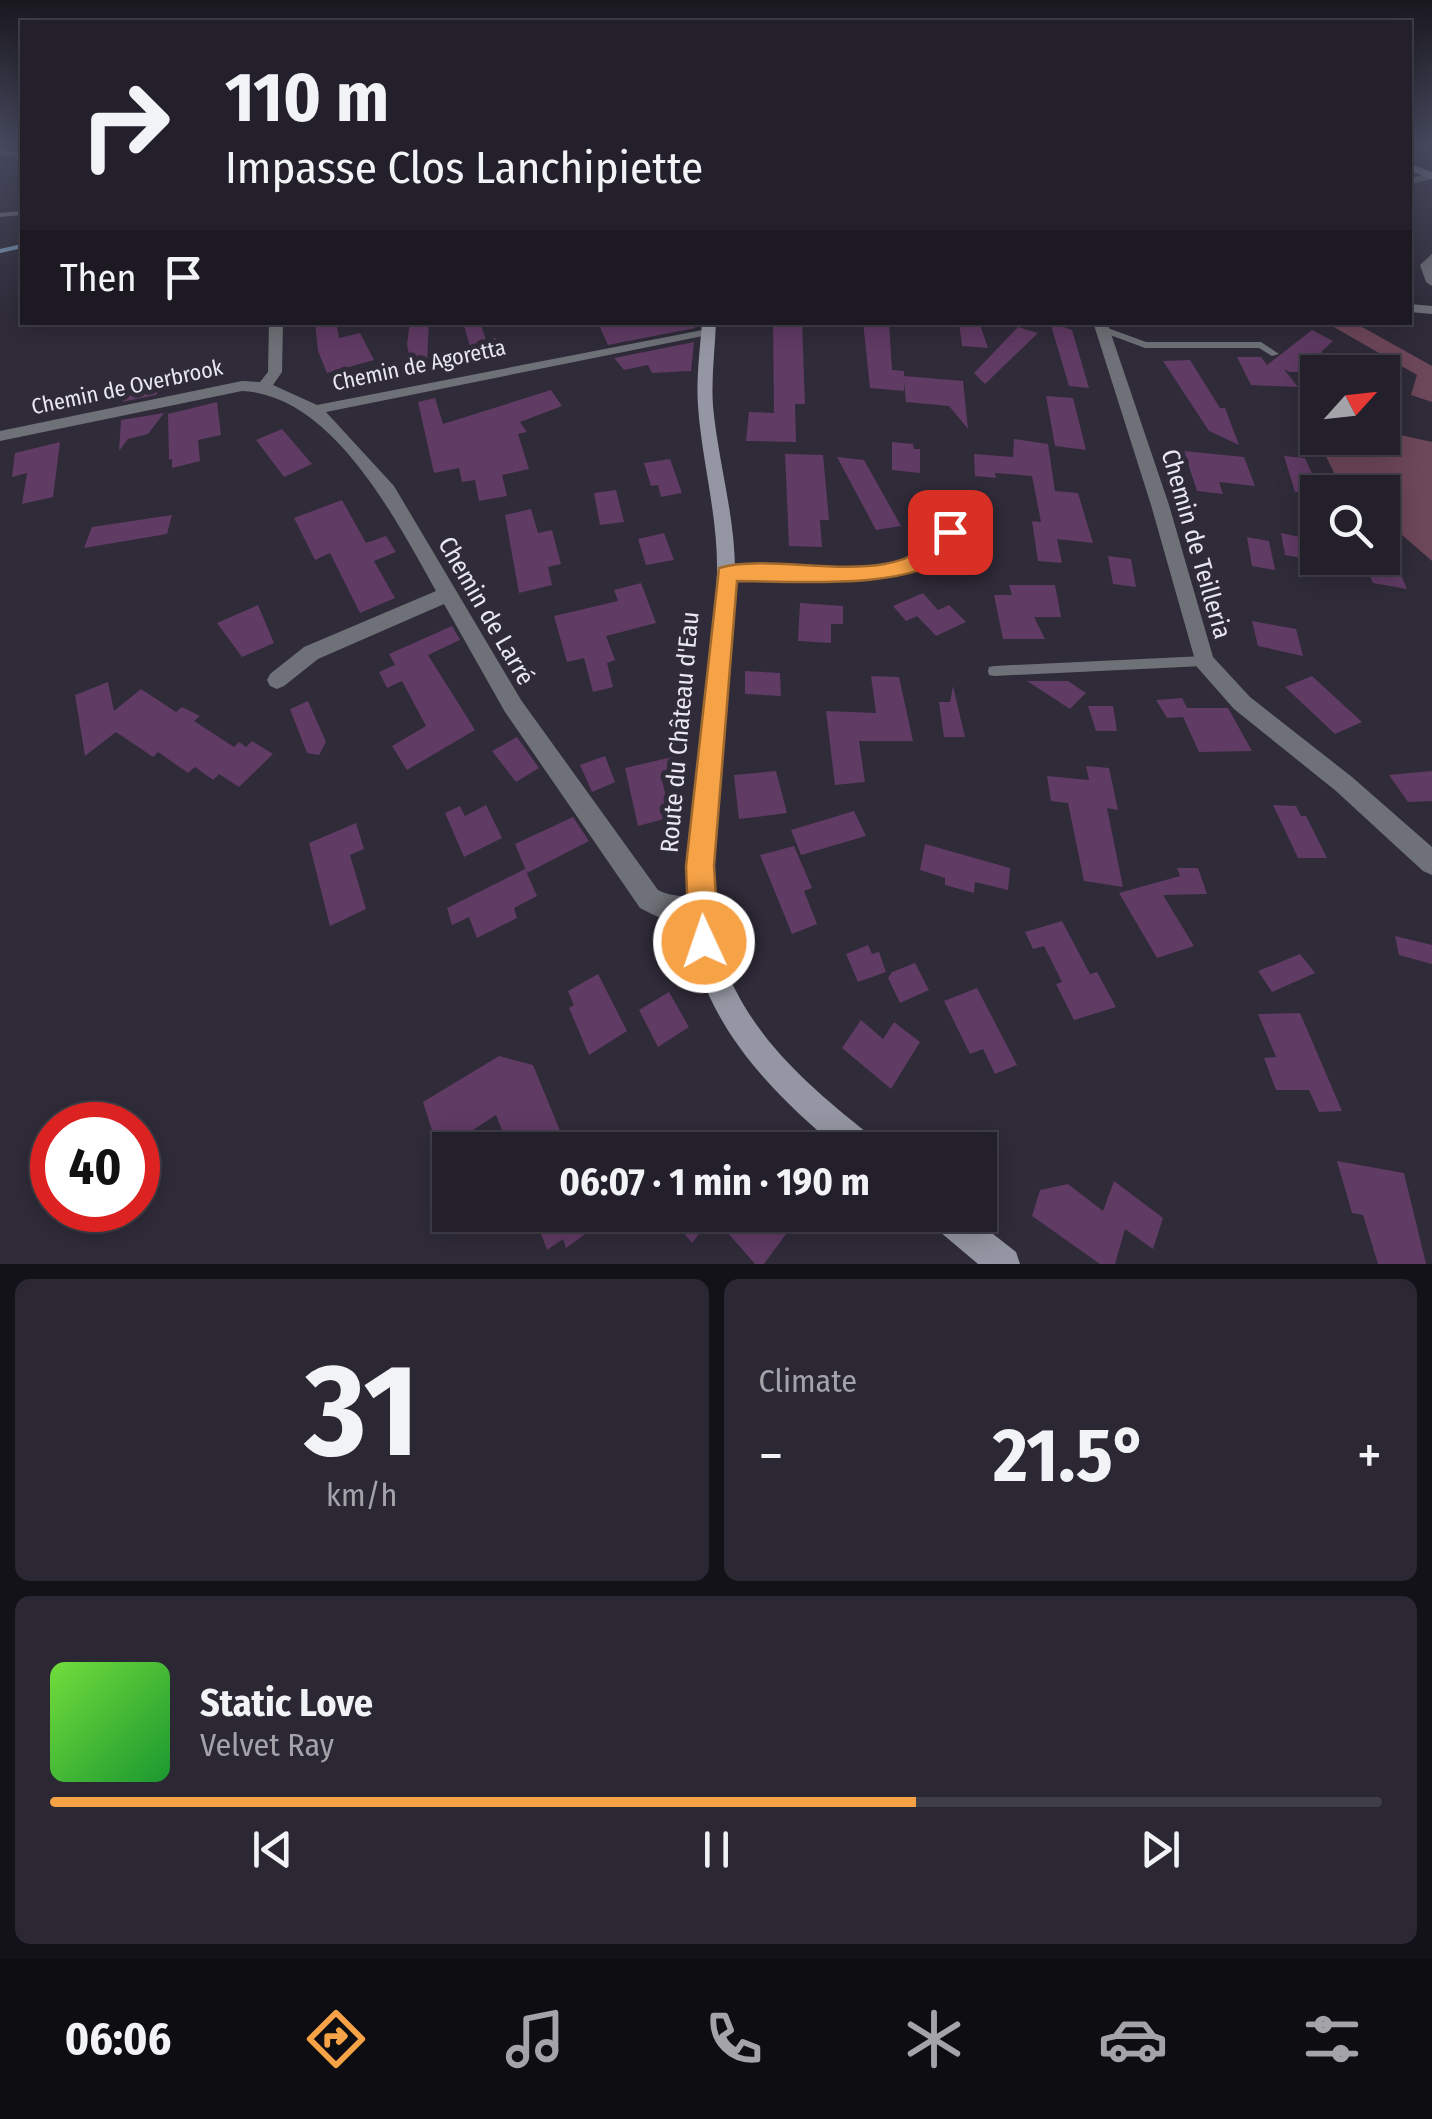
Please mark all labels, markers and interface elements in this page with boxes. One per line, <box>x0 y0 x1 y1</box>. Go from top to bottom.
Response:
text: 110 m <box>225 56 389 140</box>
icon: right <box>60 60 190 190</box>
text: Impasse Clos Lanchipiette <box>225 141 703 195</box>
icon: arrive <box>156 250 211 305</box>
text: Then <box>60 255 136 301</box>
street label: Chemin de Agoretta <box>330 333 508 397</box>
street label: Chemin de Overbrook <box>29 353 226 420</box>
north arrow <box>1300 355 1400 455</box>
map controls <box>1300 355 1400 575</box>
street label: Chemin de Teilleria <box>1155 446 1237 642</box>
button: search <box>1300 475 1400 575</box>
pin <box>908 490 993 575</box>
icon: arrive <box>923 505 978 560</box>
street label: Chemin de Larré <box>431 531 541 691</box>
street label: Route du Château d'Eau <box>655 610 705 854</box>
position arrow <box>652 890 756 994</box>
speed limit sign: 40 <box>30 1102 160 1232</box>
text: 06:07 · 1 min · 190 m <box>559 1159 870 1205</box>
text: 31 <box>305 1333 419 1489</box>
text: Climate <box>759 1362 857 1400</box>
text: 21.5° <box>993 1411 1147 1501</box>
text: − <box>759 1423 783 1489</box>
text: + <box>1357 1423 1382 1489</box>
text: km/h <box>326 1476 397 1514</box>
text: Static Love <box>200 1680 373 1726</box>
text: Velvet Ray <box>200 1726 334 1764</box>
icon: previous <box>245 1822 300 1877</box>
icon: pause <box>689 1822 744 1877</box>
icon: next <box>1133 1822 1188 1877</box>
icon: directions <box>301 2004 371 2074</box>
icon: music <box>500 2004 570 2074</box>
icon: phone <box>699 2004 769 2074</box>
icon: climate <box>899 2004 969 2074</box>
icon: car <box>1098 2004 1168 2074</box>
icon: filters <box>1297 2004 1367 2074</box>
text: 06:06 <box>65 2012 171 2066</box>

